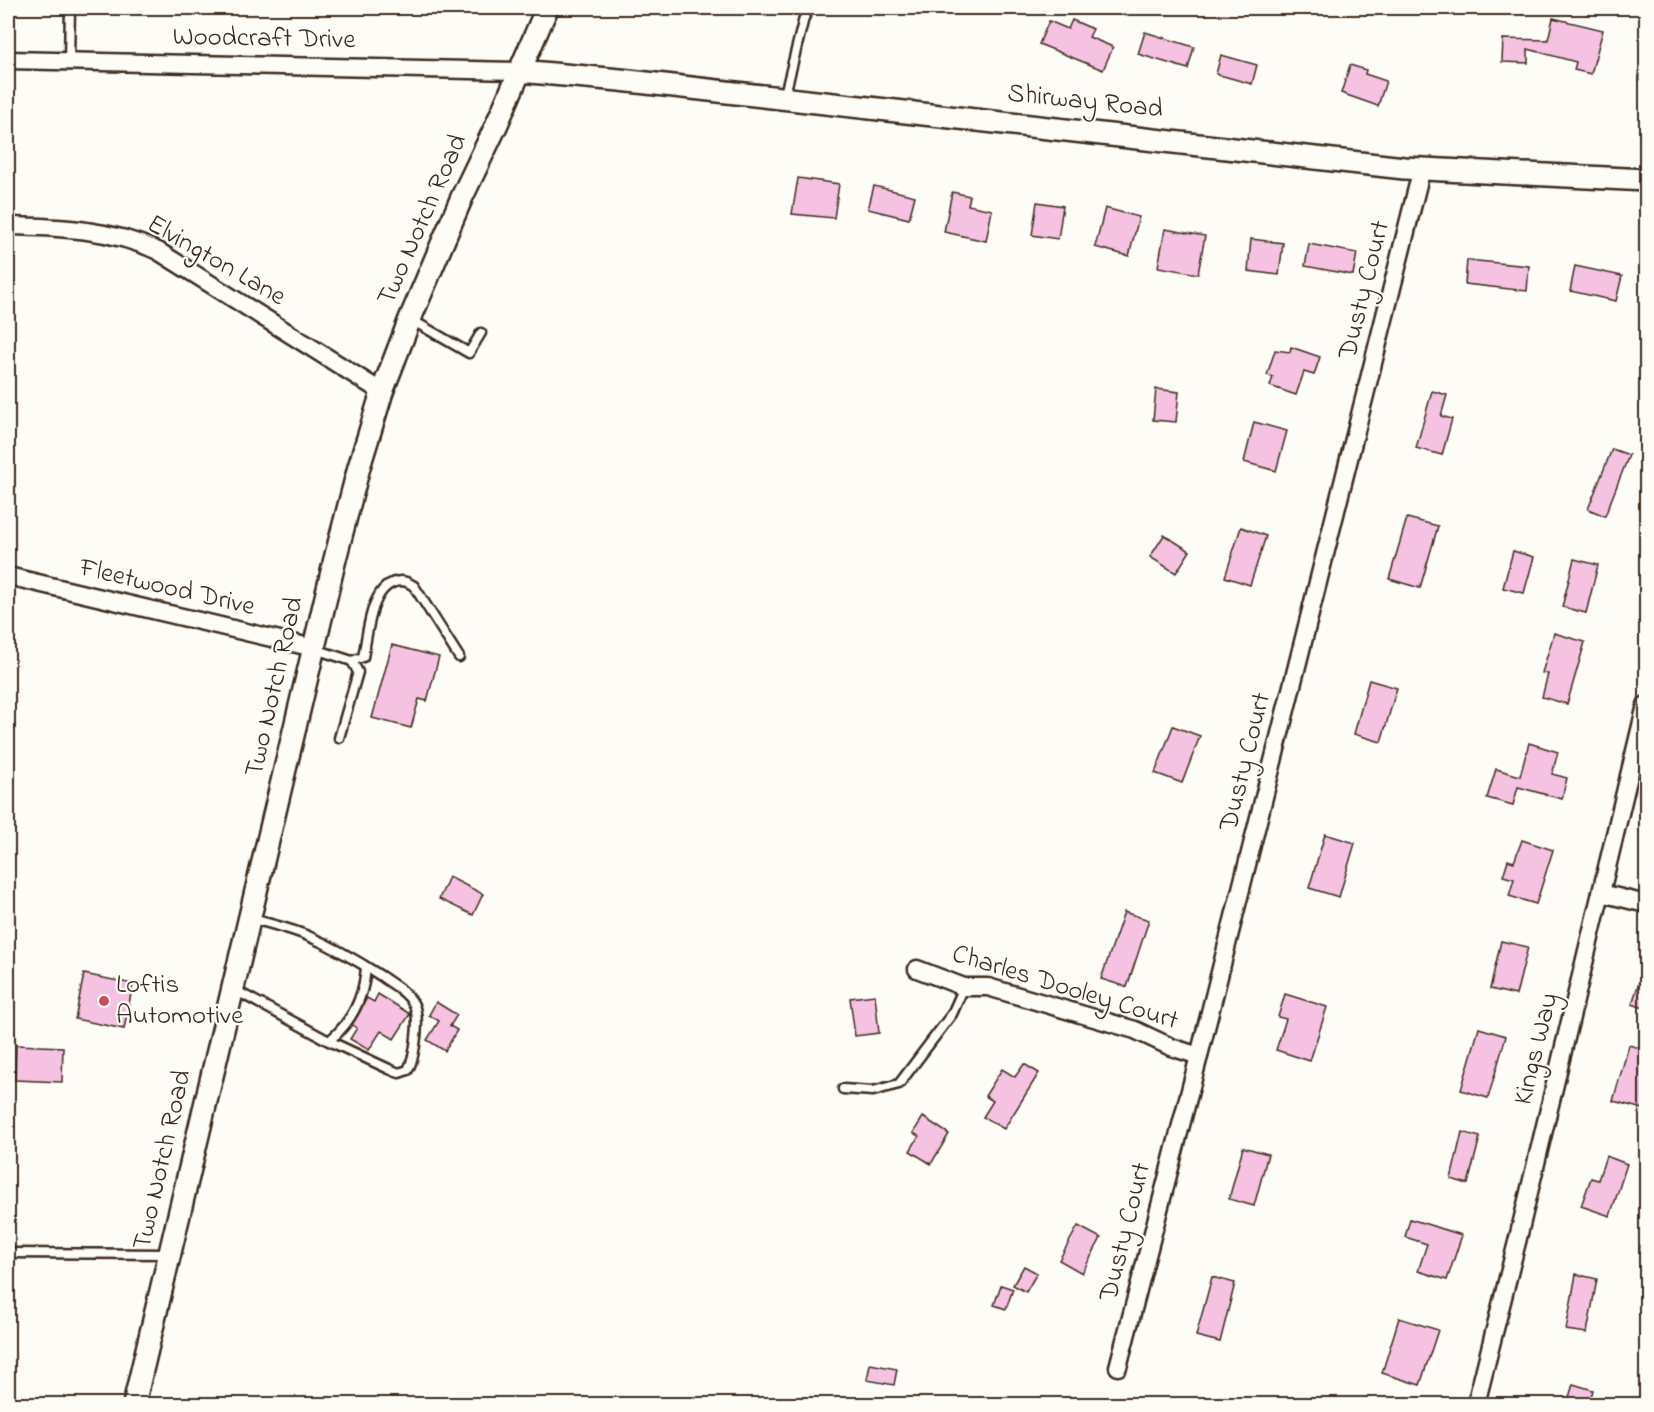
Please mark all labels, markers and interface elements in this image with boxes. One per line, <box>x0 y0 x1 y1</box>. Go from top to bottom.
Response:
street label: Woodcraft Drive <box>172 18 357 60</box>
street label: Shirway Road <box>1005 74 1165 130</box>
street label: Two Notch Road <box>368 128 478 312</box>
street label: Elvington Lane <box>139 205 294 317</box>
street label: Dusty Court <box>1329 217 1401 364</box>
street label: Fleetwood Drive <box>74 549 260 627</box>
street label: Two Notch Road <box>235 593 315 781</box>
street label: Dusty Court <box>1210 689 1282 836</box>
street label: Charles Dooley Court <box>947 935 1183 1041</box>
place label: Loftis Automotive <box>116 966 244 1036</box>
street label: Kings Way <box>1504 989 1570 1109</box>
marker: Loftis Automotive <box>97 994 111 1008</box>
street label: Two Notch Road <box>123 1066 203 1254</box>
street label: Dusty Court <box>1090 1159 1162 1306</box>

